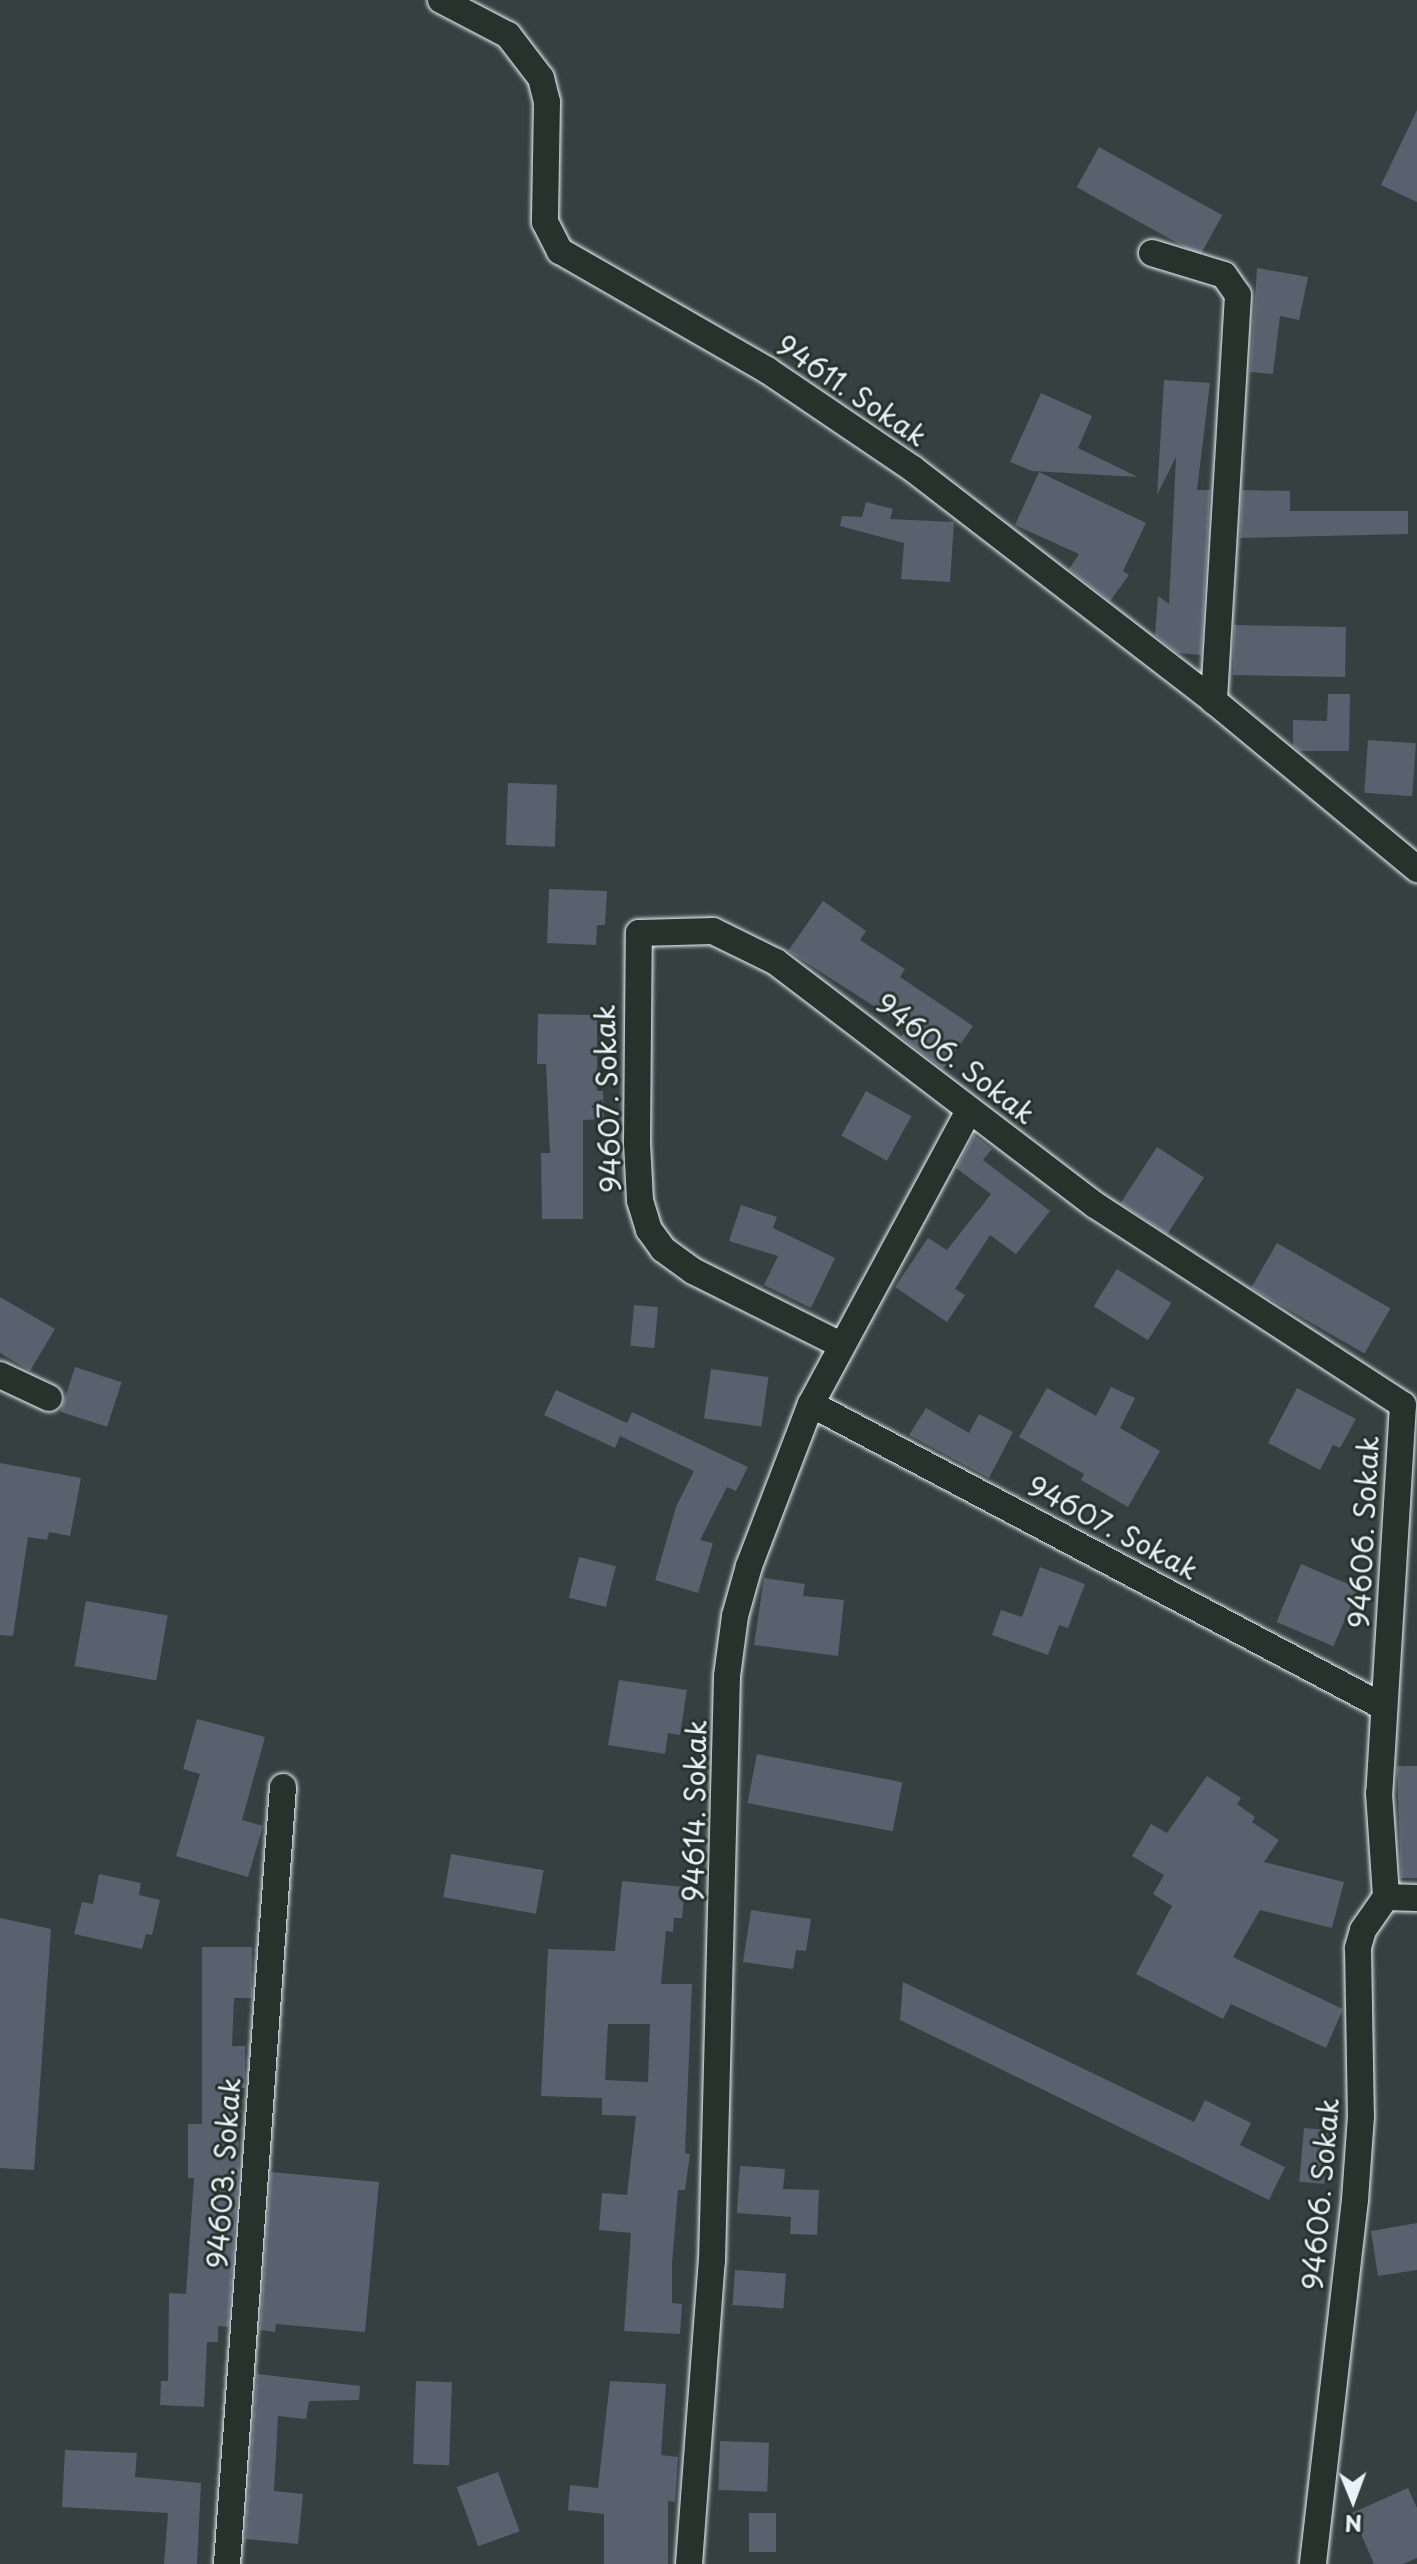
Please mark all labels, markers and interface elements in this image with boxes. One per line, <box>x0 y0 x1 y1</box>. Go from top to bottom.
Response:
street label: 94611. Sokak <box>769 326 935 454</box>
street label: 94606. Sokak <box>869 985 1043 1131</box>
street label: 94607. Sokak <box>587 1004 627 1194</box>
street label: 94606. Sokak <box>1341 1434 1385 1630</box>
street label: 94607. Sokak <box>1022 1468 1204 1586</box>
street label: 94614. Sokak <box>676 1718 712 1904</box>
street label: 94603. Sokak <box>200 2075 246 2271</box>
street label: 94606. Sokak <box>1295 2096 1345 2292</box>
north arrow <box>1313 2460 1393 2540</box>
text: N <box>1344 2508 1362 2541</box>

